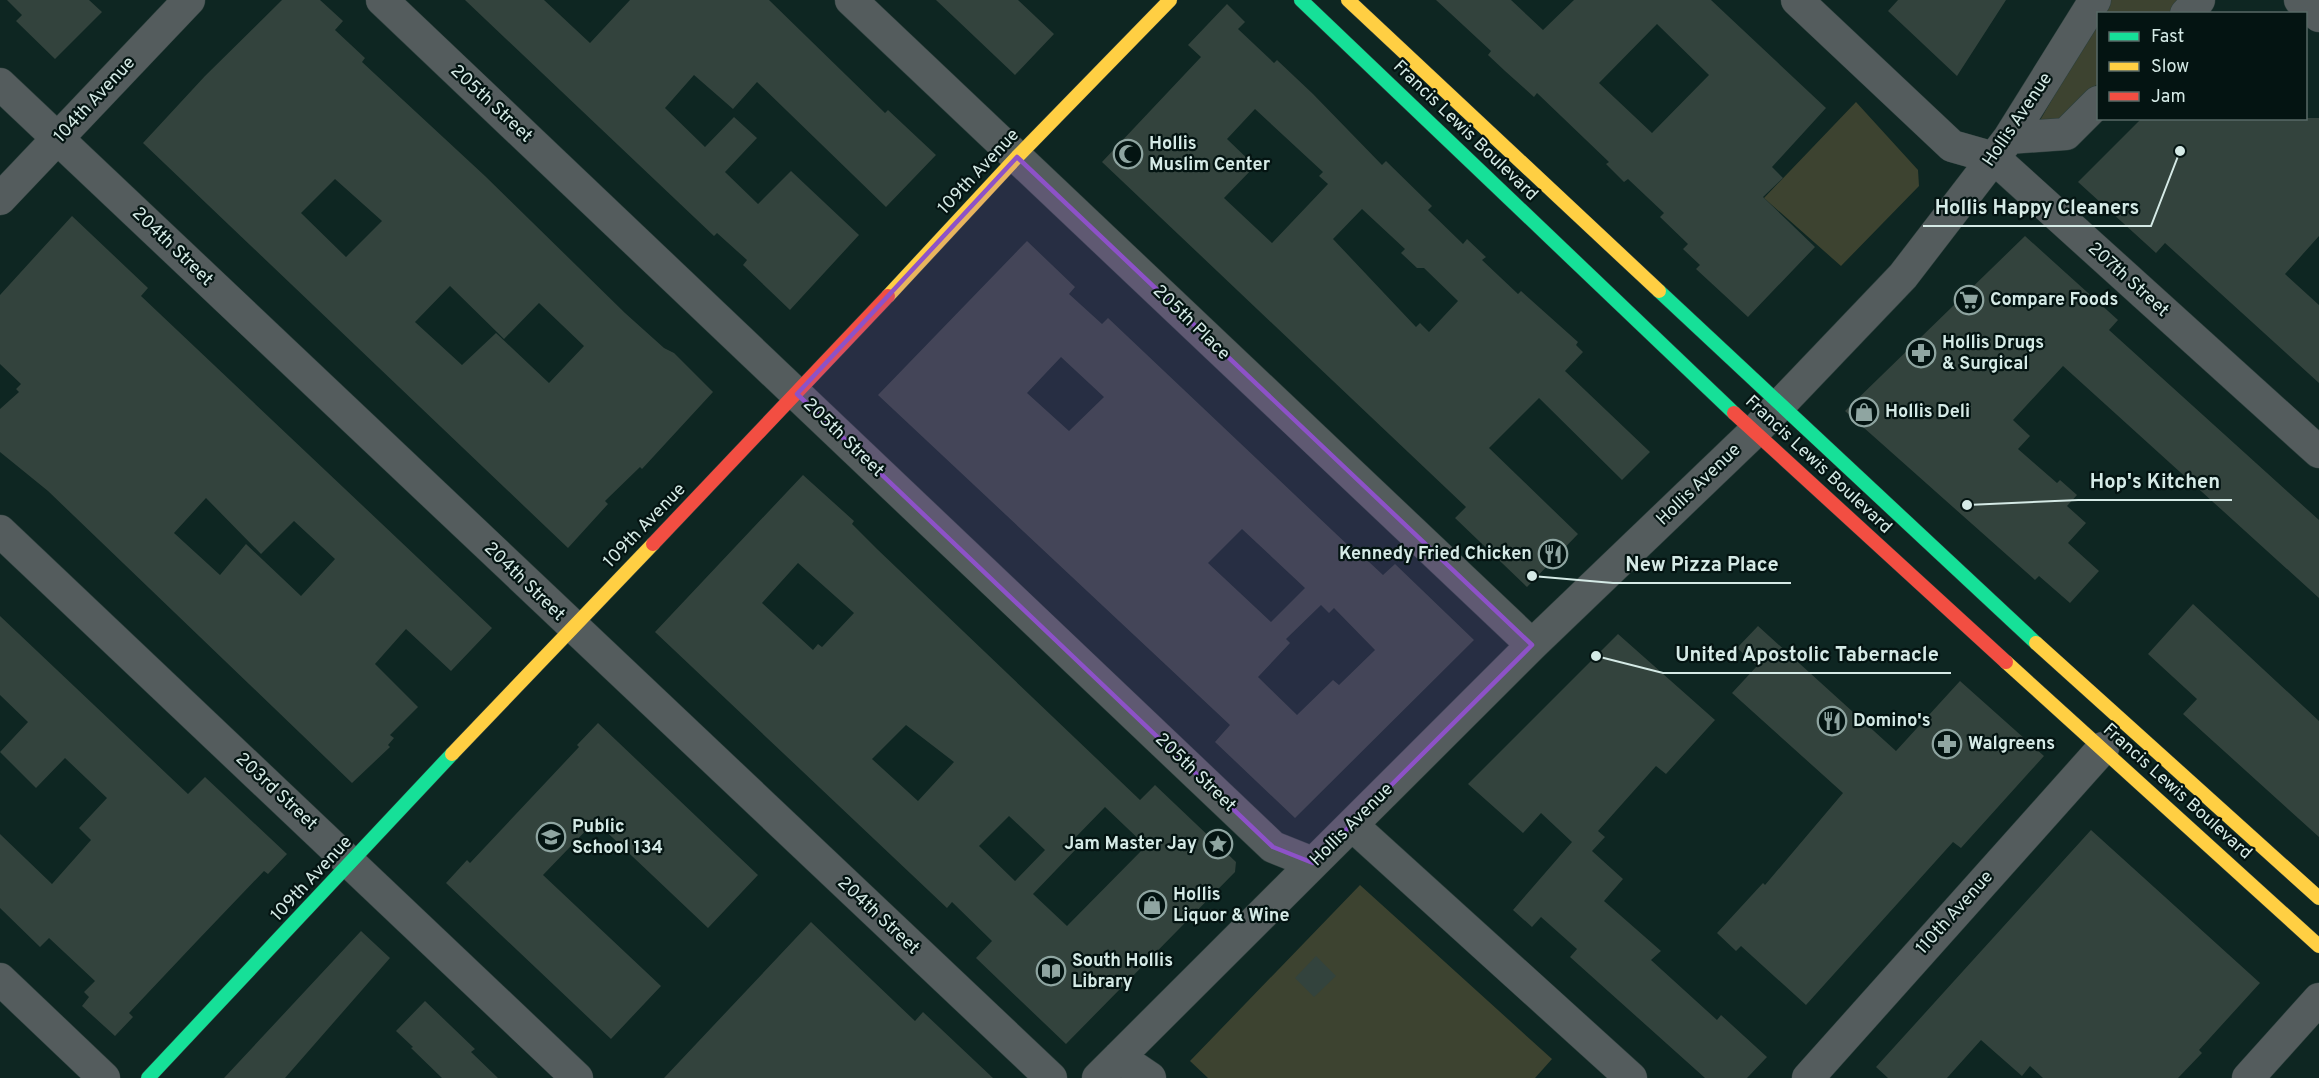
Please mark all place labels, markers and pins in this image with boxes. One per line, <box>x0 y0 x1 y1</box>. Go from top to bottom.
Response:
place label: Hollis Muslim Center <box>1149 133 1271 177</box>
mosque icon: Hollis Muslim Center <box>1112 138 1144 170</box>
callout: Hollis Happy Cleaners <box>1923 188 2151 226</box>
supermarket icon: Compare Foods <box>1953 284 1985 316</box>
place label: Compare Foods <box>1990 289 2118 312</box>
place label: Hollis Drugs & Surgical <box>1942 332 2044 376</box>
pharmacy icon: Hollis Drugs & Surgical <box>1905 337 1937 369</box>
shop icon: Hollis Deli <box>1848 396 1880 428</box>
place label: Hollis Deli <box>1885 401 1970 424</box>
callout: Hop's Kitchen <box>2078 462 2232 500</box>
restaurant icon: Kennedy Fried Chicken <box>1537 538 1569 570</box>
place label: Kennedy Fried Chicken <box>1339 543 1532 566</box>
callout: New Pizza Place <box>1613 545 1791 583</box>
callout: United Apostolic Tabernacle <box>1663 635 1951 673</box>
restaurant icon: Domino's <box>1816 705 1848 737</box>
place label: Domino's <box>1853 710 1931 733</box>
pharmacy icon: Walgreens <box>1931 728 1963 760</box>
place label: Walgreens <box>1968 733 2055 756</box>
place label: Public School 134 <box>572 816 663 860</box>
school or university icon: Public School 134 <box>535 821 567 853</box>
place icon: Jam Master Jay <box>1202 828 1234 860</box>
place label: Jam Master Jay <box>1064 833 1197 856</box>
place label: Hollis Liquor & Wine <box>1173 884 1290 928</box>
shop icon: Hollis Liquor & Wine <box>1136 889 1168 921</box>
place label: South Hollis Library <box>1072 950 1173 994</box>
library icon: South Hollis Library <box>1035 955 1067 987</box>

